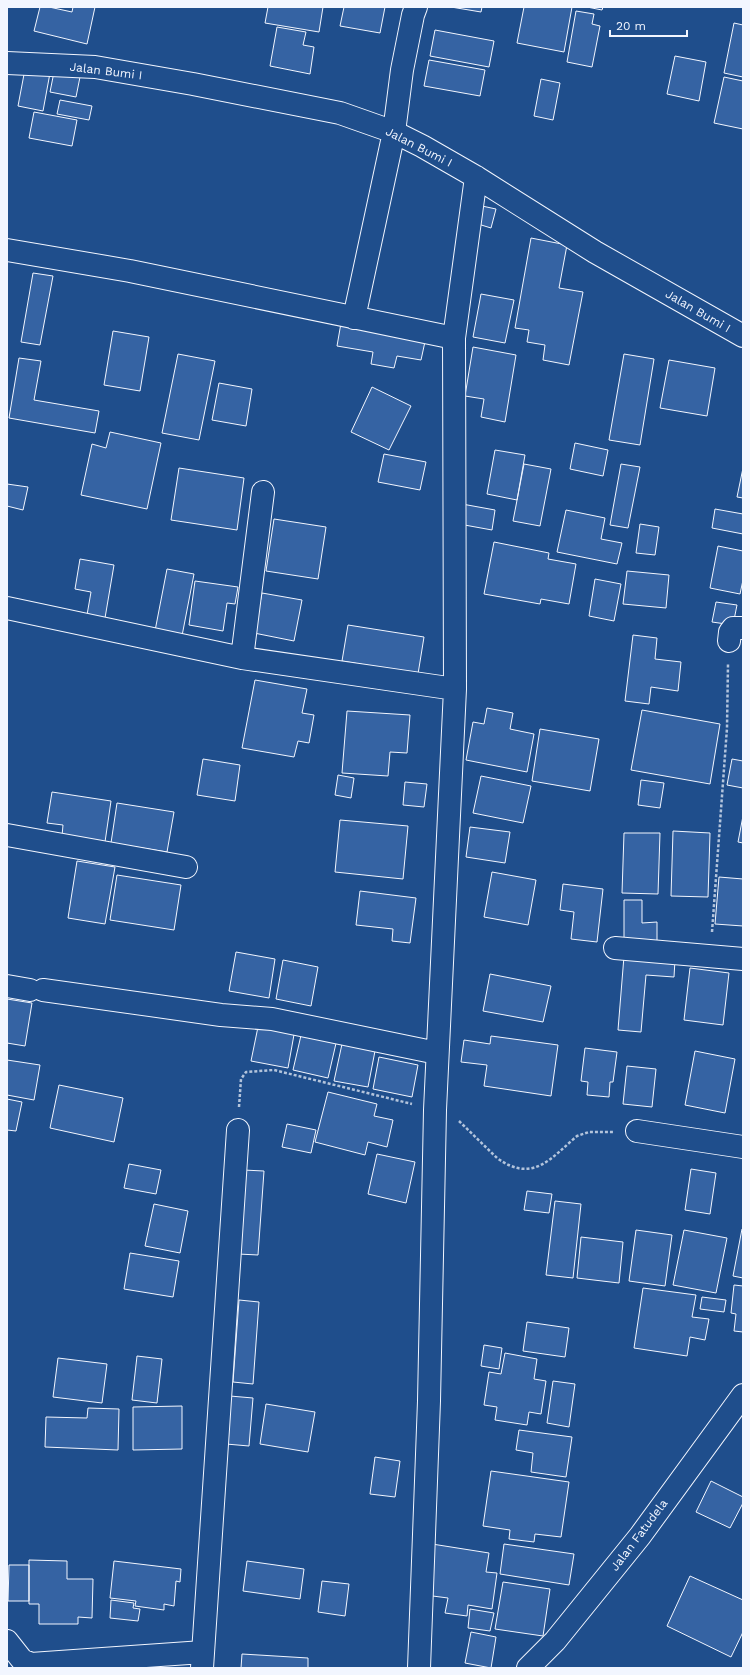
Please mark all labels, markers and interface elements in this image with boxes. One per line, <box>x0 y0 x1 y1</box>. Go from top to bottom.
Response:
scale bar <box>610 12 687 38</box>
text: 20 m <box>616 19 646 33</box>
street label: Jalan Bumi I <box>69 60 143 82</box>
street label: Jalan Bumi I <box>383 124 455 170</box>
street label: Jalan Bumi I <box>663 287 733 335</box>
street label: Jalan Fatudela <box>608 1496 671 1574</box>

